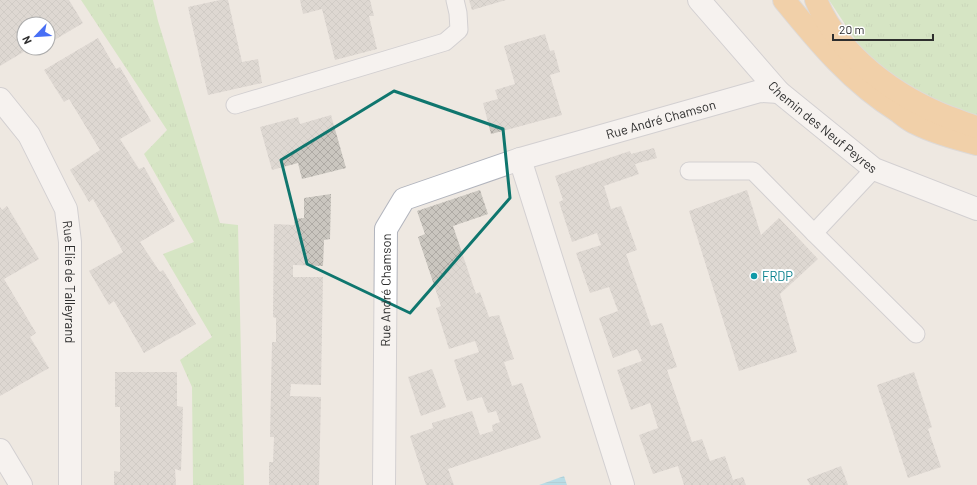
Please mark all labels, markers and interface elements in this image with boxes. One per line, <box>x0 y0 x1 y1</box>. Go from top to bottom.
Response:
north arrow <box>16 16 56 56</box>
scale bar <box>833 16 933 42</box>
text: 20 m <box>839 22 865 36</box>
text: N <box>19 34 34 47</box>
street label: Chemin des Neuf Peyres <box>765 78 881 176</box>
street label: Rue André Chamson <box>604 96 717 142</box>
street label: Rue Elie de Talleyrand <box>59 220 78 343</box>
street label: Rue André Chamson <box>377 233 394 347</box>
place label: FRDP <box>762 268 793 284</box>
marker: FRDP <box>749 271 759 281</box>

